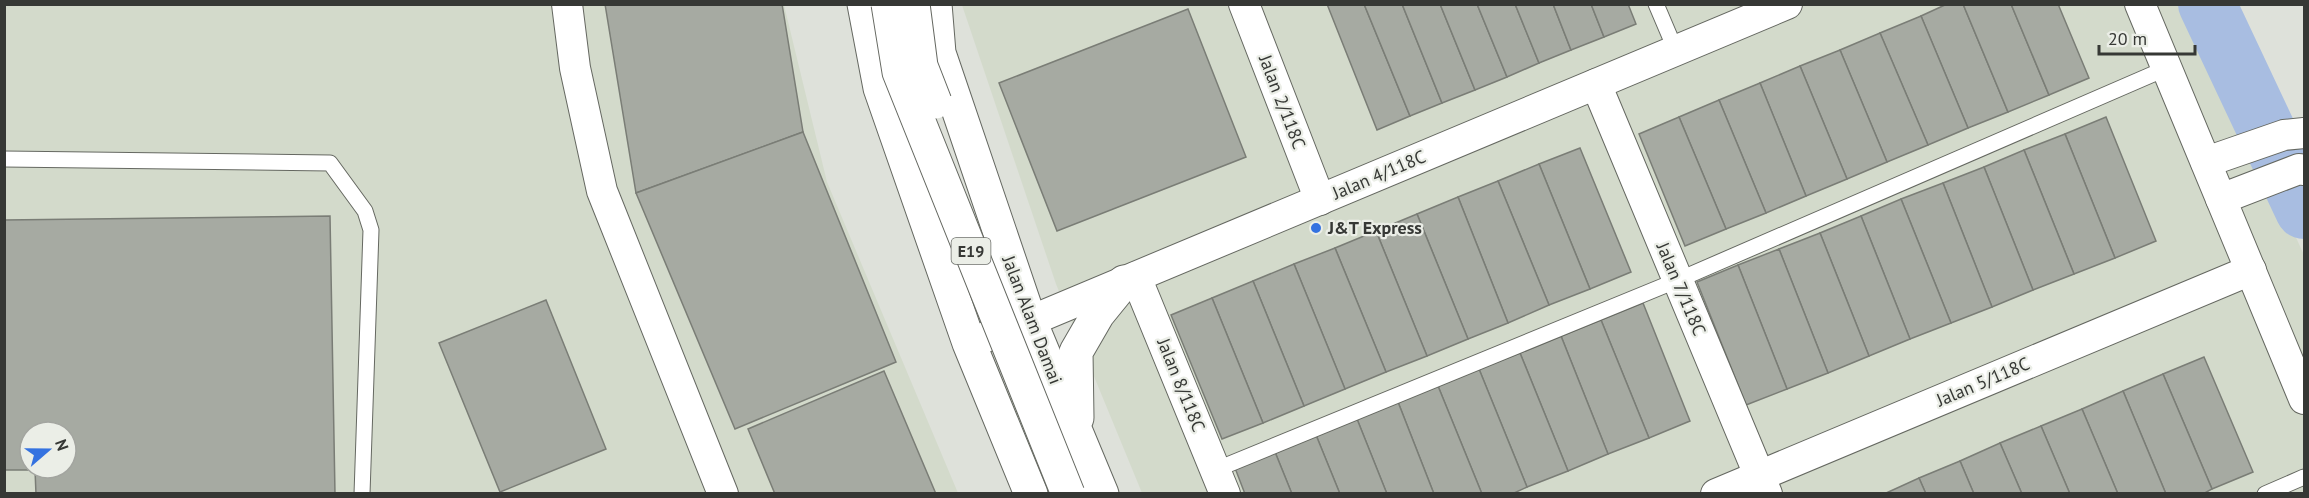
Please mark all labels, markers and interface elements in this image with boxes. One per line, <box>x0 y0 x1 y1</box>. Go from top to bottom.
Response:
scale bar <box>2099 18 2195 56</box>
text: 20 m <box>2108 27 2147 50</box>
street label: Jalan 2/118C <box>1254 51 1311 152</box>
street label: Jalan 4/118C <box>1328 145 1429 205</box>
place label: J&T Express <box>1327 216 1422 239</box>
marker: J&T Express <box>1309 221 1323 235</box>
road number: E19 <box>952 238 990 264</box>
street label: Jalan 7/118C <box>1651 238 1711 339</box>
street label: Jalan Alam Damai <box>997 251 1068 387</box>
street label: Jalan 8/118C <box>1152 334 1211 435</box>
street label: Jalan 5/118C <box>1932 352 2033 412</box>
north arrow <box>18 420 78 480</box>
text: N <box>51 437 73 453</box>

